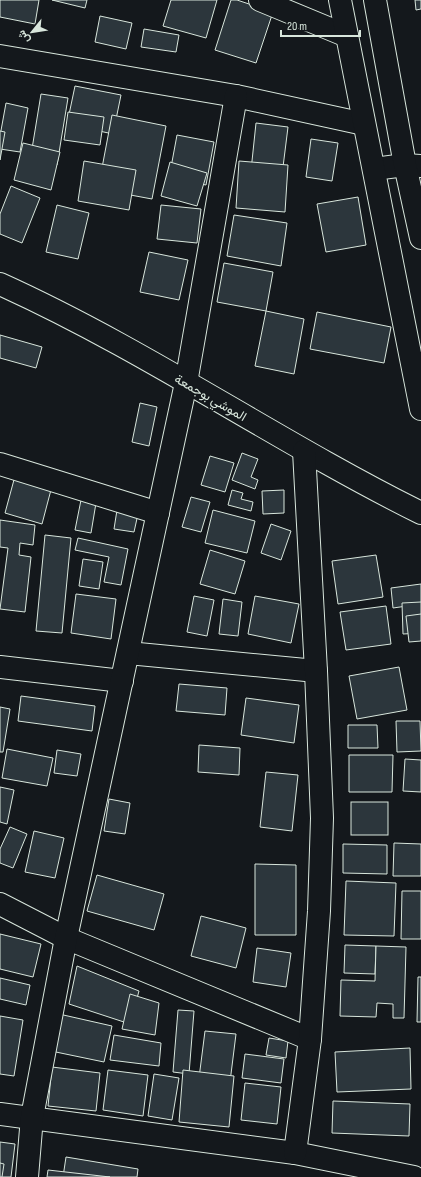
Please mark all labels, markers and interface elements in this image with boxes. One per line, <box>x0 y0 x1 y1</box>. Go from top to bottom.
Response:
north arrow <box>12 12 52 52</box>
scale bar <box>281 12 360 38</box>
text: 20 m <box>287 19 307 34</box>
text: ش <box>15 28 33 46</box>
street label: الموشي بوجمعة <box>171 371 249 427</box>

